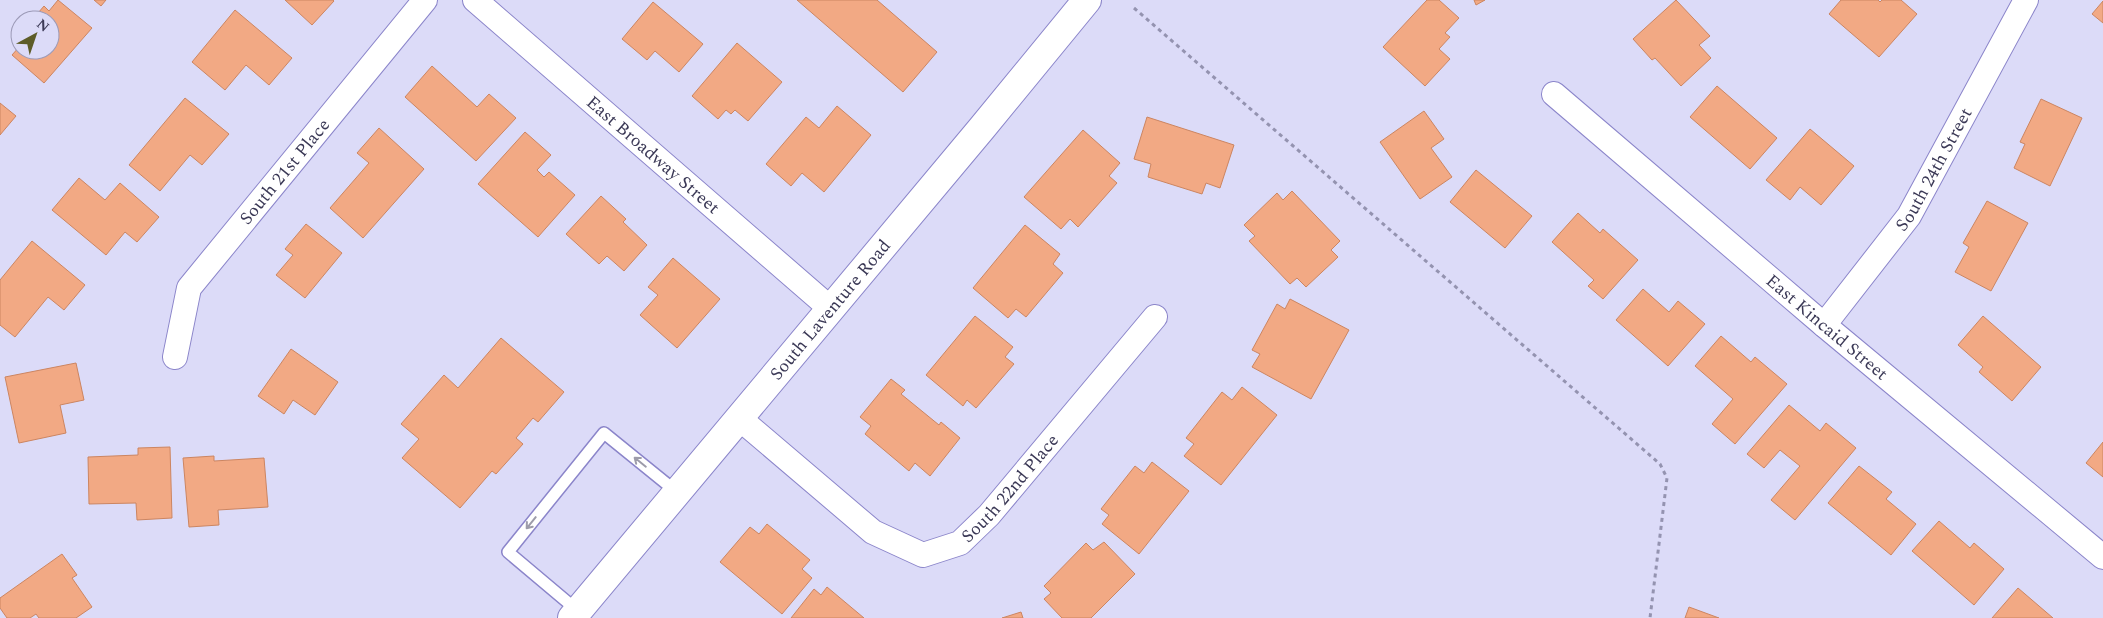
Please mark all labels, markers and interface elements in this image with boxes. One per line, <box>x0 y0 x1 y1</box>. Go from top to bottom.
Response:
north arrow <box>10 10 60 60</box>
text: N <box>32 14 54 37</box>
street label: East Broadway Street <box>580 89 726 221</box>
street label: South 24th Street <box>1889 103 1979 237</box>
street label: South 21st Place <box>233 113 337 231</box>
street label: South Laventure Road <box>763 234 897 386</box>
street label: East Kincaid Street <box>1760 268 1894 387</box>
street label: South 22nd Place <box>955 428 1066 549</box>
one-way arrow <box>634 457 647 468</box>
one-way arrow <box>525 517 536 530</box>

